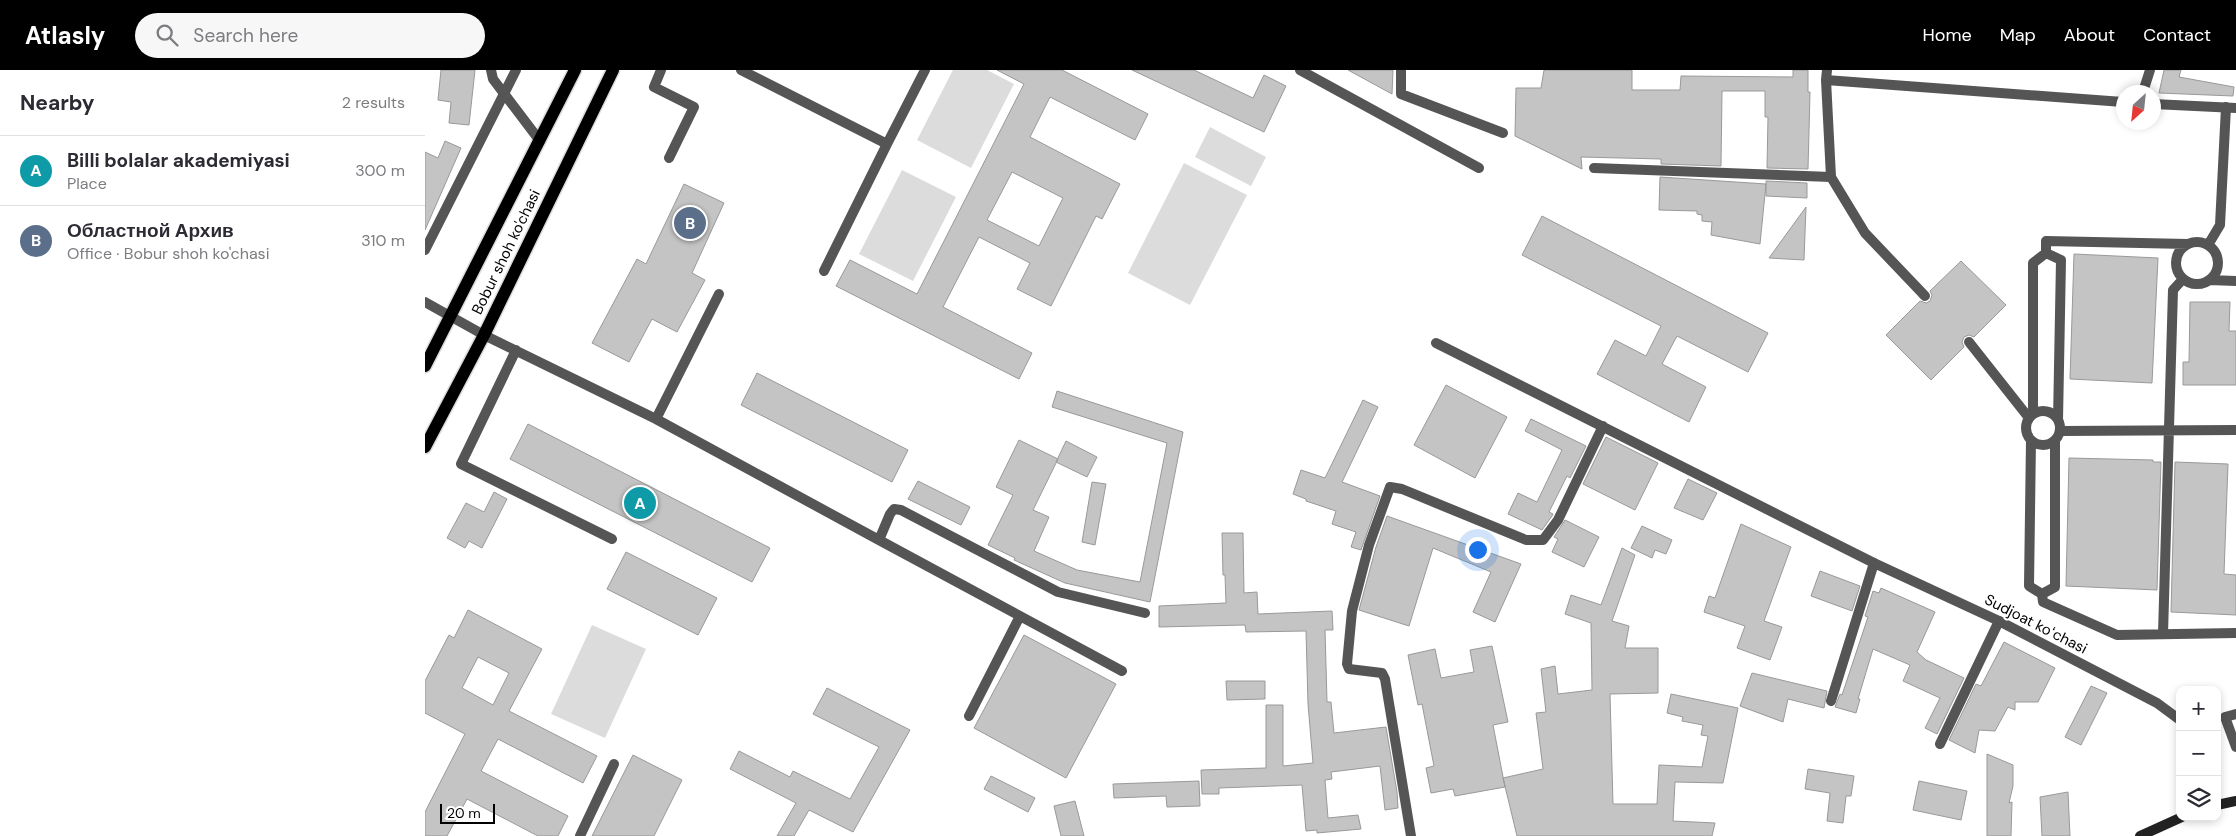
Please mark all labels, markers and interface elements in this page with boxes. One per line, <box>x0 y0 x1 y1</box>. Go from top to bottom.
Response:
search box <box>135 13 485 58</box>
text: Atlasly <box>25 20 105 51</box>
icon: search <box>153 21 181 49</box>
text: Search here <box>193 23 298 48</box>
text: Home <box>1922 23 1972 47</box>
text: Map <box>2000 23 2036 47</box>
text: About <box>2064 23 2115 47</box>
text: Contact <box>2143 23 2211 47</box>
north arrow <box>2116 85 2161 130</box>
text: Nearby <box>20 89 94 117</box>
text: 2 results <box>342 92 405 113</box>
text: Billi bolalar akademiyasi <box>67 148 290 173</box>
text: A <box>30 160 42 181</box>
text: 300 m <box>355 160 405 181</box>
text: Place <box>67 173 107 194</box>
street label: Bobur shoh ko'chasi <box>467 186 545 318</box>
pin: B <box>674 204 706 242</box>
text: Областной Архив <box>67 218 234 243</box>
text: B <box>31 230 41 251</box>
text: 310 m <box>361 230 405 251</box>
text: Office · Bobur shoh ko'chasi <box>67 243 270 264</box>
pin: A <box>624 484 656 522</box>
your location <box>1465 537 1491 563</box>
street label: Sudjoat koʻchasi <box>1981 589 2091 659</box>
map controls <box>2176 686 2221 821</box>
button: + <box>2176 686 2221 731</box>
button: − <box>2176 731 2221 776</box>
button: layers <box>2176 776 2221 821</box>
scale bar <box>440 801 495 824</box>
text: 20 m <box>447 804 481 822</box>

